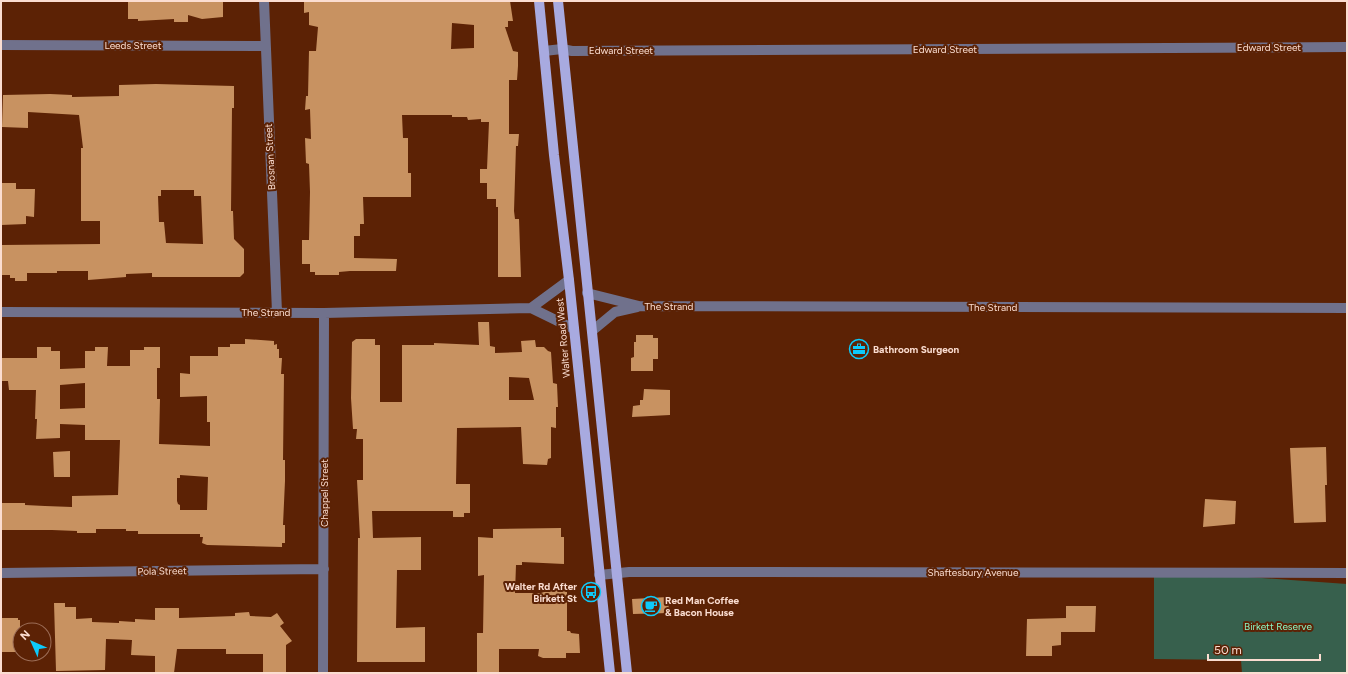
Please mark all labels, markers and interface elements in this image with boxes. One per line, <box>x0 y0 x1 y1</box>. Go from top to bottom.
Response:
street label: Leeds Street <box>104 39 162 52</box>
street label: Edward Street <box>1237 41 1301 54</box>
street label: Edward Street <box>913 43 977 56</box>
street label: Edward Street <box>589 44 653 57</box>
street label: Brosnan Street <box>262 123 278 191</box>
street label: Walter Road West <box>553 297 573 378</box>
street label: The Strand <box>645 300 694 313</box>
street label: The Strand <box>969 301 1018 314</box>
street label: The Strand <box>242 306 291 319</box>
office icon: Bathroom Surgeon <box>848 338 870 360</box>
place label: Bathroom Surgeon <box>873 343 960 356</box>
street label: Chappel Street <box>318 459 331 527</box>
street label: Pola Street <box>137 564 187 578</box>
street label: Shaftesbury Avenue <box>928 566 1019 579</box>
place label: Walter Rd After Birkett St <box>505 580 577 605</box>
bus stop icon: Walter Rd After Birkett St <box>580 581 602 603</box>
place label: Red Man Coffee & Bacon House <box>665 594 740 619</box>
cafe icon: Red Man Coffee & Bacon House <box>640 595 662 617</box>
park label: Birkett Reserve <box>1244 620 1312 633</box>
north arrow <box>12 622 52 662</box>
text: N <box>18 628 33 643</box>
scale bar <box>1208 636 1320 662</box>
text: 50 m <box>1214 643 1242 657</box>

